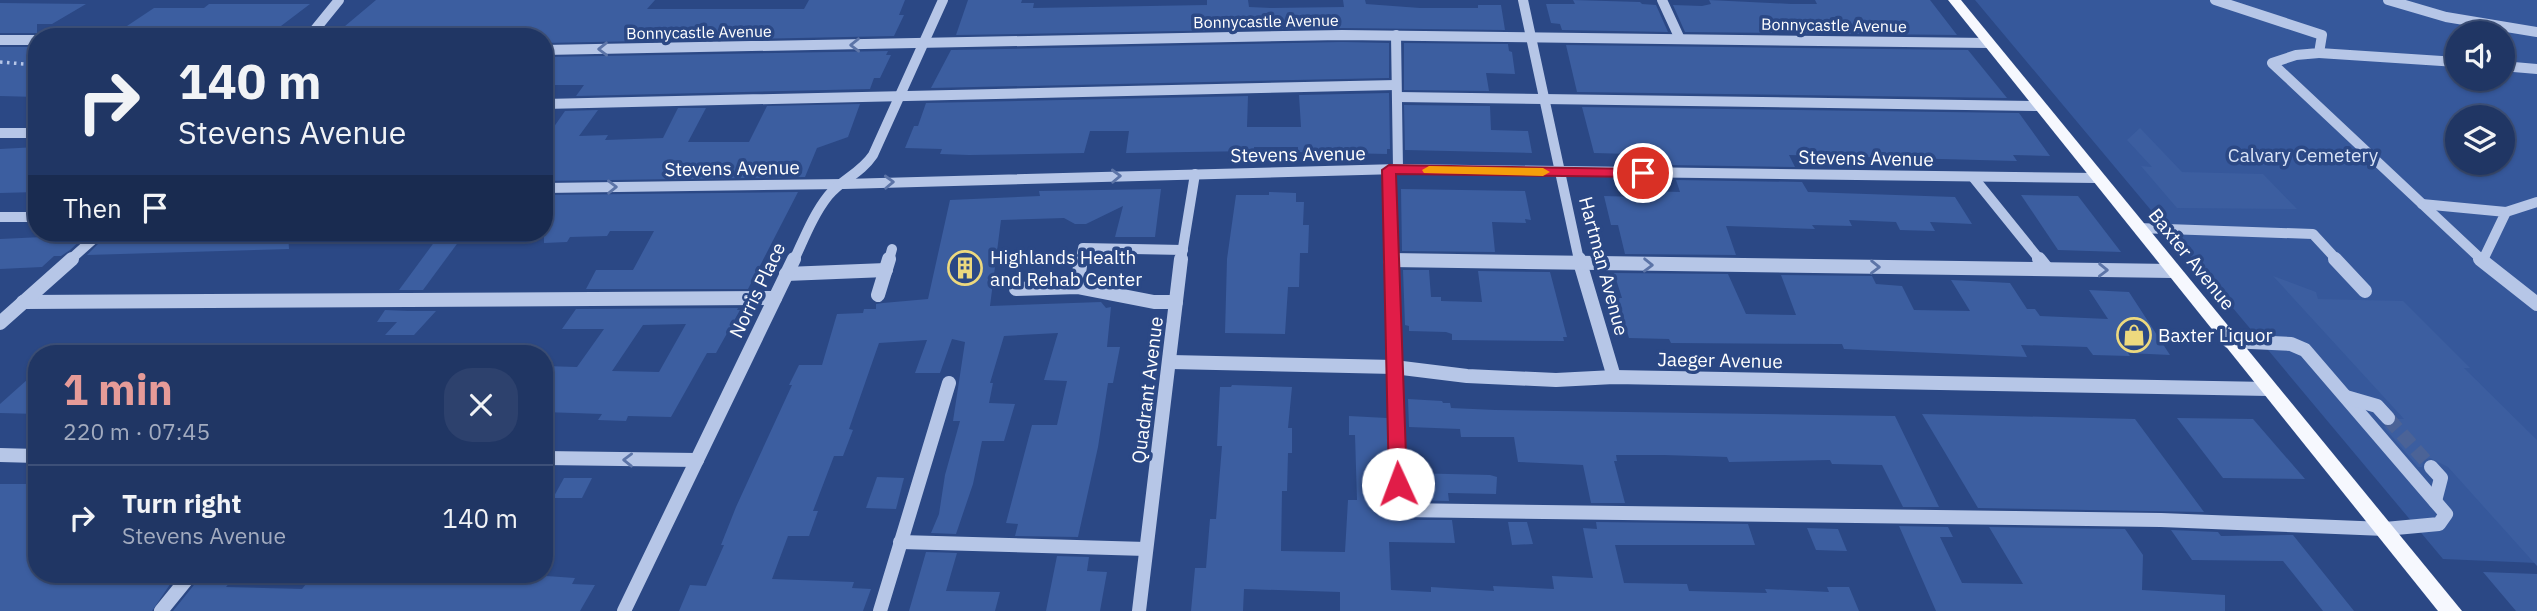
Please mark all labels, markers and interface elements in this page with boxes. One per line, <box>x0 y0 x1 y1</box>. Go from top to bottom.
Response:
street label: Bonnycastle Avenue <box>1193 10 1339 32</box>
street label: Bonnycastle Avenue <box>1761 14 1907 36</box>
street label: Bonnycastle Avenue <box>626 21 772 43</box>
map controls <box>2445 21 2515 175</box>
button: sound <box>2445 21 2515 91</box>
one-way arrow <box>849 37 860 52</box>
one-way arrow <box>597 41 608 57</box>
text: 140 m <box>178 49 322 112</box>
icon: right <box>63 56 154 147</box>
button: layers <box>2445 105 2515 175</box>
text: Stevens Avenue <box>178 111 406 153</box>
street label: Stevens Avenue <box>1230 141 1366 167</box>
pin <box>1613 143 1673 203</box>
park label: Calvary Cemetery <box>2228 143 2379 167</box>
street label: Stevens Avenue <box>1798 145 1934 171</box>
icon: arrive <box>1624 154 1662 192</box>
street label: Stevens Avenue <box>664 155 800 181</box>
one-way arrow <box>1111 169 1122 184</box>
one-way arrow <box>884 175 895 190</box>
one-way arrow <box>607 180 618 195</box>
icon: arrive <box>136 189 174 227</box>
text: Then <box>63 191 122 225</box>
street label: Hartman Avenue <box>1574 194 1634 338</box>
street label: Baxter Avenue <box>2144 203 2240 315</box>
street label: Norris Place <box>724 238 790 342</box>
place label: Highlands Health and Rehab Center <box>990 245 1142 291</box>
building icon: Highlands Health and Rehab Center <box>946 249 984 287</box>
one-way arrow <box>1643 257 1654 273</box>
one-way arrow <box>1871 259 1881 275</box>
one-way arrow <box>2098 262 2109 278</box>
street label: Quadrant Avenue <box>1126 315 1168 465</box>
shop icon: Baxter Liquor <box>2115 316 2153 354</box>
place label: Baxter Liquor <box>2158 323 2272 347</box>
street label: Jaeger Avenue <box>1657 347 1783 373</box>
text: 1 min <box>63 362 173 417</box>
button: close <box>444 368 518 442</box>
text: 220 m · 07:45 <box>63 416 210 446</box>
position arrow <box>1361 447 1435 521</box>
one-way arrow <box>623 452 633 468</box>
text: Turn right <box>122 486 241 520</box>
icon: right <box>63 499 101 537</box>
text: 140 m <box>442 501 518 535</box>
text: Stevens Avenue <box>122 520 286 550</box>

